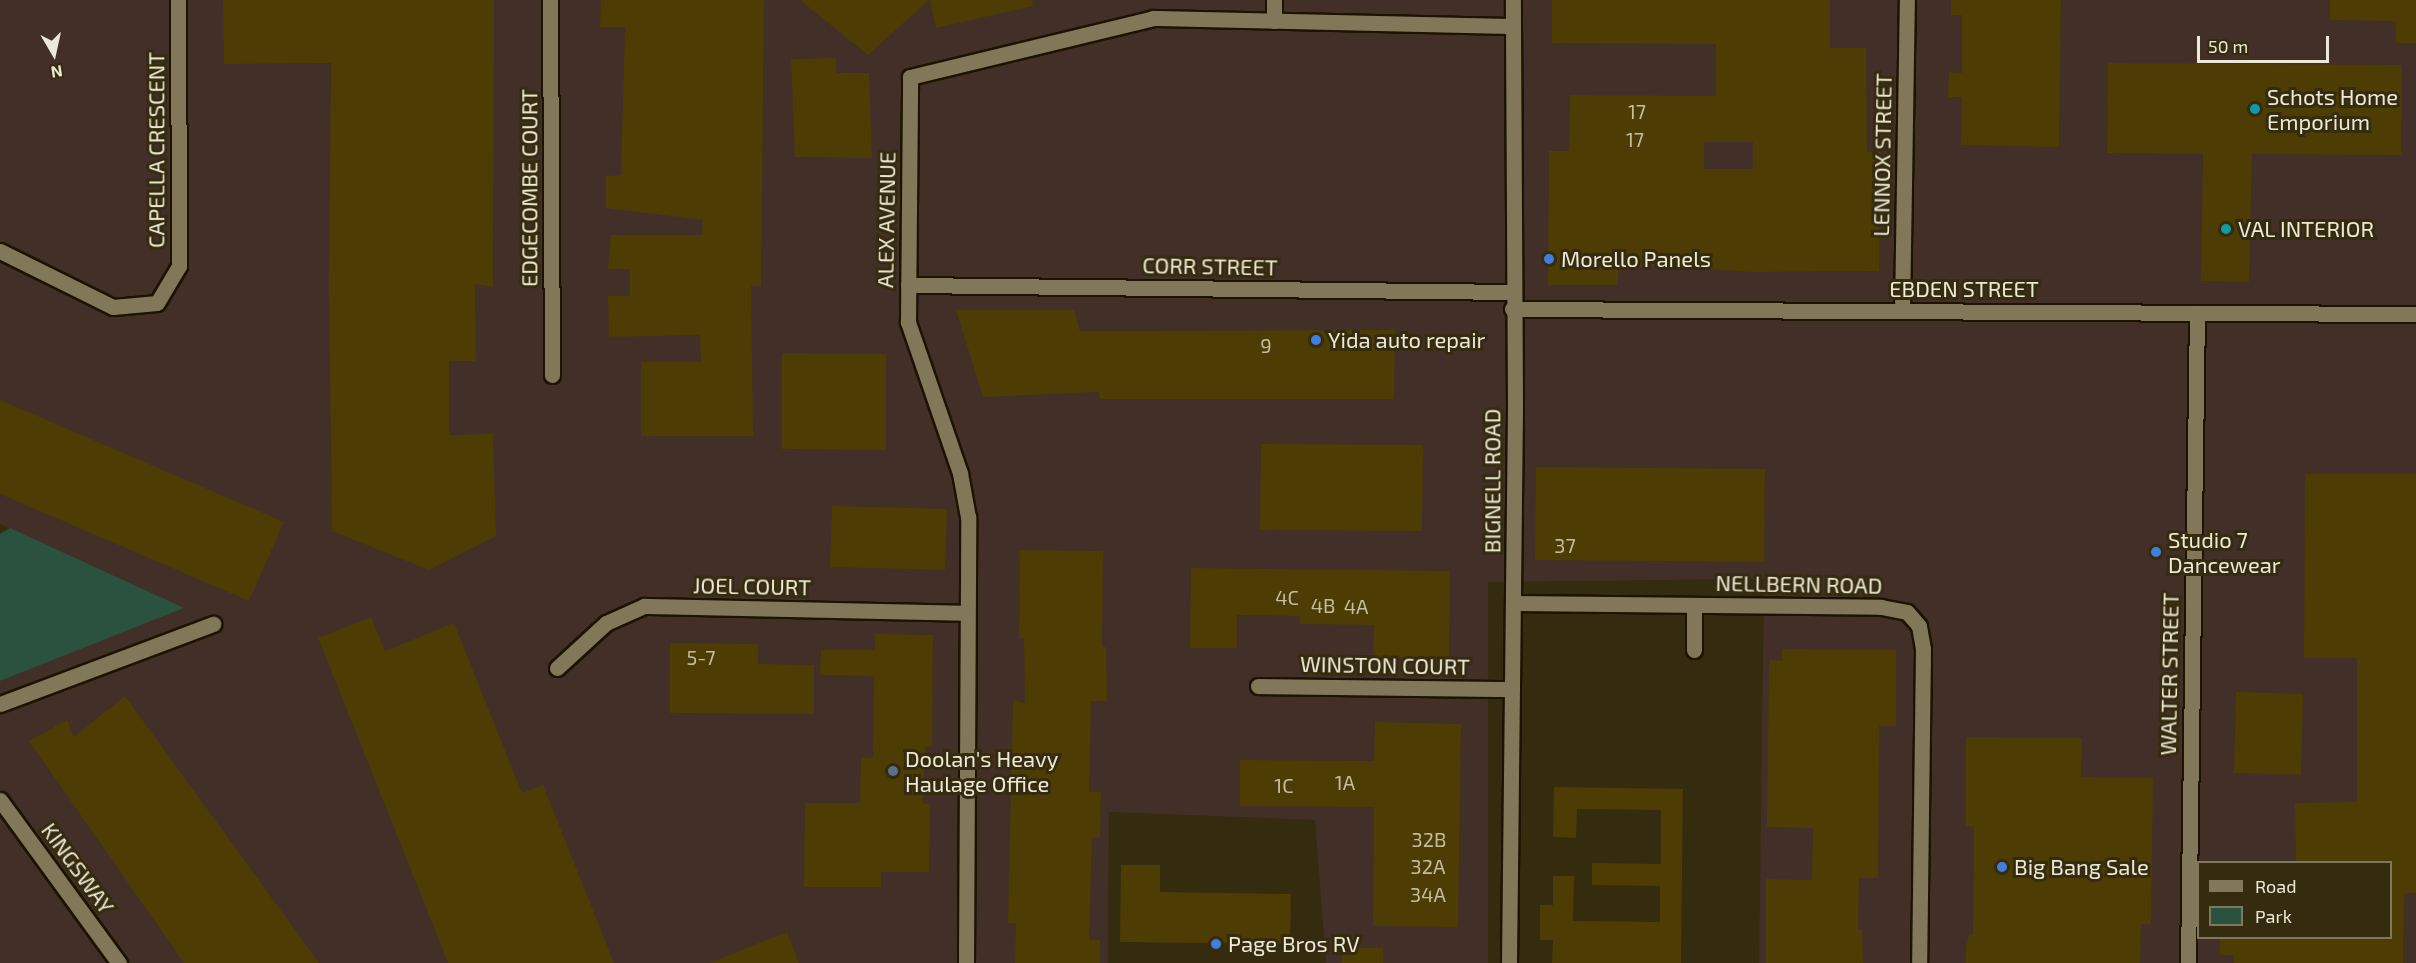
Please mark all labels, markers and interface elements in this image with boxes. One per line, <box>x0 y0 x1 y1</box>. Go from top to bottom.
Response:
north arrow <box>24 24 84 84</box>
scale bar <box>2200 24 2332 62</box>
text: 50 m <box>2208 35 2248 57</box>
street label: CAPELLA CRESCENT <box>143 52 169 248</box>
text: N <box>50 62 64 83</box>
street label: LENNOX STREET <box>1867 73 1897 237</box>
place label: Schots Home Emporium <box>2267 83 2398 134</box>
street label: EDGECOMBE COURT <box>516 89 542 287</box>
house number: 17 <box>1628 99 1646 123</box>
marker: Schots Home Emporium <box>2248 102 2262 116</box>
house number: 17 <box>1626 127 1644 151</box>
street label: ALEX AVENUE <box>872 151 900 289</box>
place label: VAL INTERIOR <box>2238 216 2375 242</box>
marker: VAL INTERIOR <box>2219 222 2233 236</box>
place label: Morello Panels <box>1561 246 1711 272</box>
street label: CORR STREET <box>1142 252 1278 280</box>
marker: Morello Panels <box>1542 252 1556 266</box>
street label: EBDEN STREET <box>1889 276 2039 302</box>
place label: Yida auto repair <box>1328 327 1485 353</box>
house number: 9 <box>1260 333 1272 357</box>
marker: Yida auto repair <box>1309 333 1323 347</box>
street label: BIGNELL ROAD <box>1479 408 1505 554</box>
place label: Studio 7 Dancewear <box>2168 526 2281 578</box>
house number: 37 <box>1554 533 1576 557</box>
marker: Studio 7 Dancewear <box>2149 545 2163 559</box>
street label: NELLBERN ROAD <box>1715 569 1883 599</box>
street label: JOEL COURT <box>693 572 811 600</box>
house number: 4C <box>1275 585 1299 609</box>
street label: WALTER STREET <box>2154 592 2184 756</box>
house number: 4B <box>1311 593 1335 617</box>
house number: 4A <box>1344 594 1368 618</box>
house number: 5-7 <box>686 645 716 669</box>
street label: WINSTON COURT <box>1300 650 1470 680</box>
place label: Doolan's Heavy Haulage Office <box>905 745 1058 796</box>
marker: Doolan's Heavy Haulage Office <box>886 764 900 778</box>
house number: 1A <box>1335 770 1355 794</box>
house number: 1C <box>1274 773 1294 797</box>
street label: KINGSWAY <box>36 817 120 919</box>
house number: 32B <box>1412 827 1446 851</box>
house number: 32A <box>1411 854 1445 878</box>
place label: Big Bang Sale <box>2014 854 2149 880</box>
marker: Big Bang Sale <box>1995 860 2009 874</box>
legend <box>2197 861 2392 939</box>
text: Road <box>2255 875 2296 897</box>
house number: 34A <box>1410 882 1446 906</box>
text: Park <box>2255 905 2292 927</box>
place label: Page Bros RV <box>1228 931 1360 957</box>
marker: Page Bros RV <box>1209 937 1223 951</box>

